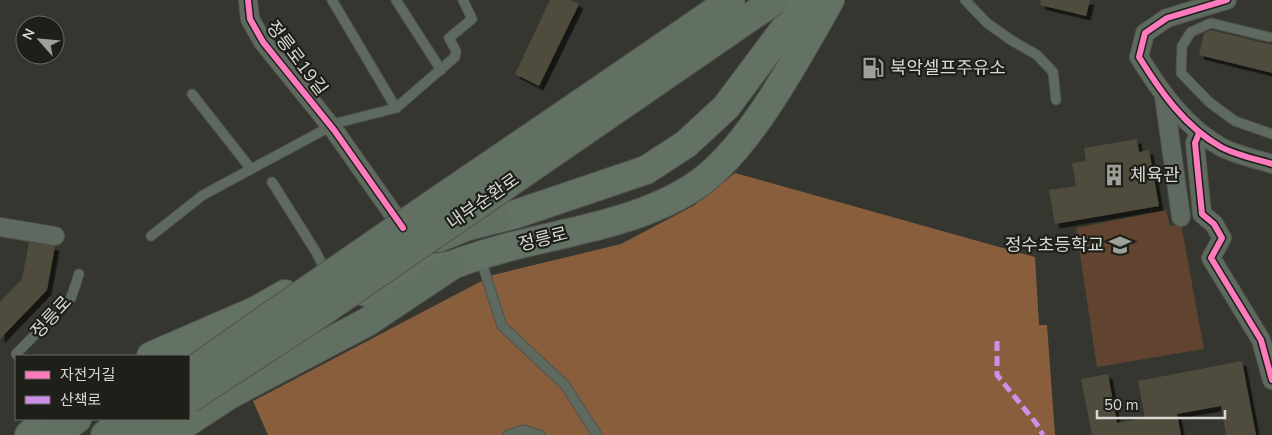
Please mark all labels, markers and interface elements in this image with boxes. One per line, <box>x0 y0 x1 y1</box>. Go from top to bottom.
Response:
north arrow <box>15 15 65 65</box>
street label: 정릉로19길 <box>261 16 333 100</box>
text: N <box>18 25 40 43</box>
fuel station icon: 북악셀프주유소 <box>860 55 886 81</box>
place label: 북악셀프주유소 <box>890 56 1006 80</box>
building icon: 체육관 <box>1101 162 1127 188</box>
place label: 체육관 <box>1130 163 1180 187</box>
street label: 내부순환로 <box>442 167 524 235</box>
street label: 정릉로 <box>516 221 570 257</box>
school or university icon: 정수초등학교 <box>1107 232 1133 258</box>
place label: 정수초등학교 <box>1005 233 1104 257</box>
street label: 정릉로 <box>25 291 77 343</box>
legend <box>15 355 190 420</box>
text: 자전거길 <box>60 365 115 385</box>
scale bar <box>1097 388 1224 420</box>
text: 산책로 <box>60 390 101 410</box>
text: 50 m <box>1104 395 1139 415</box>

